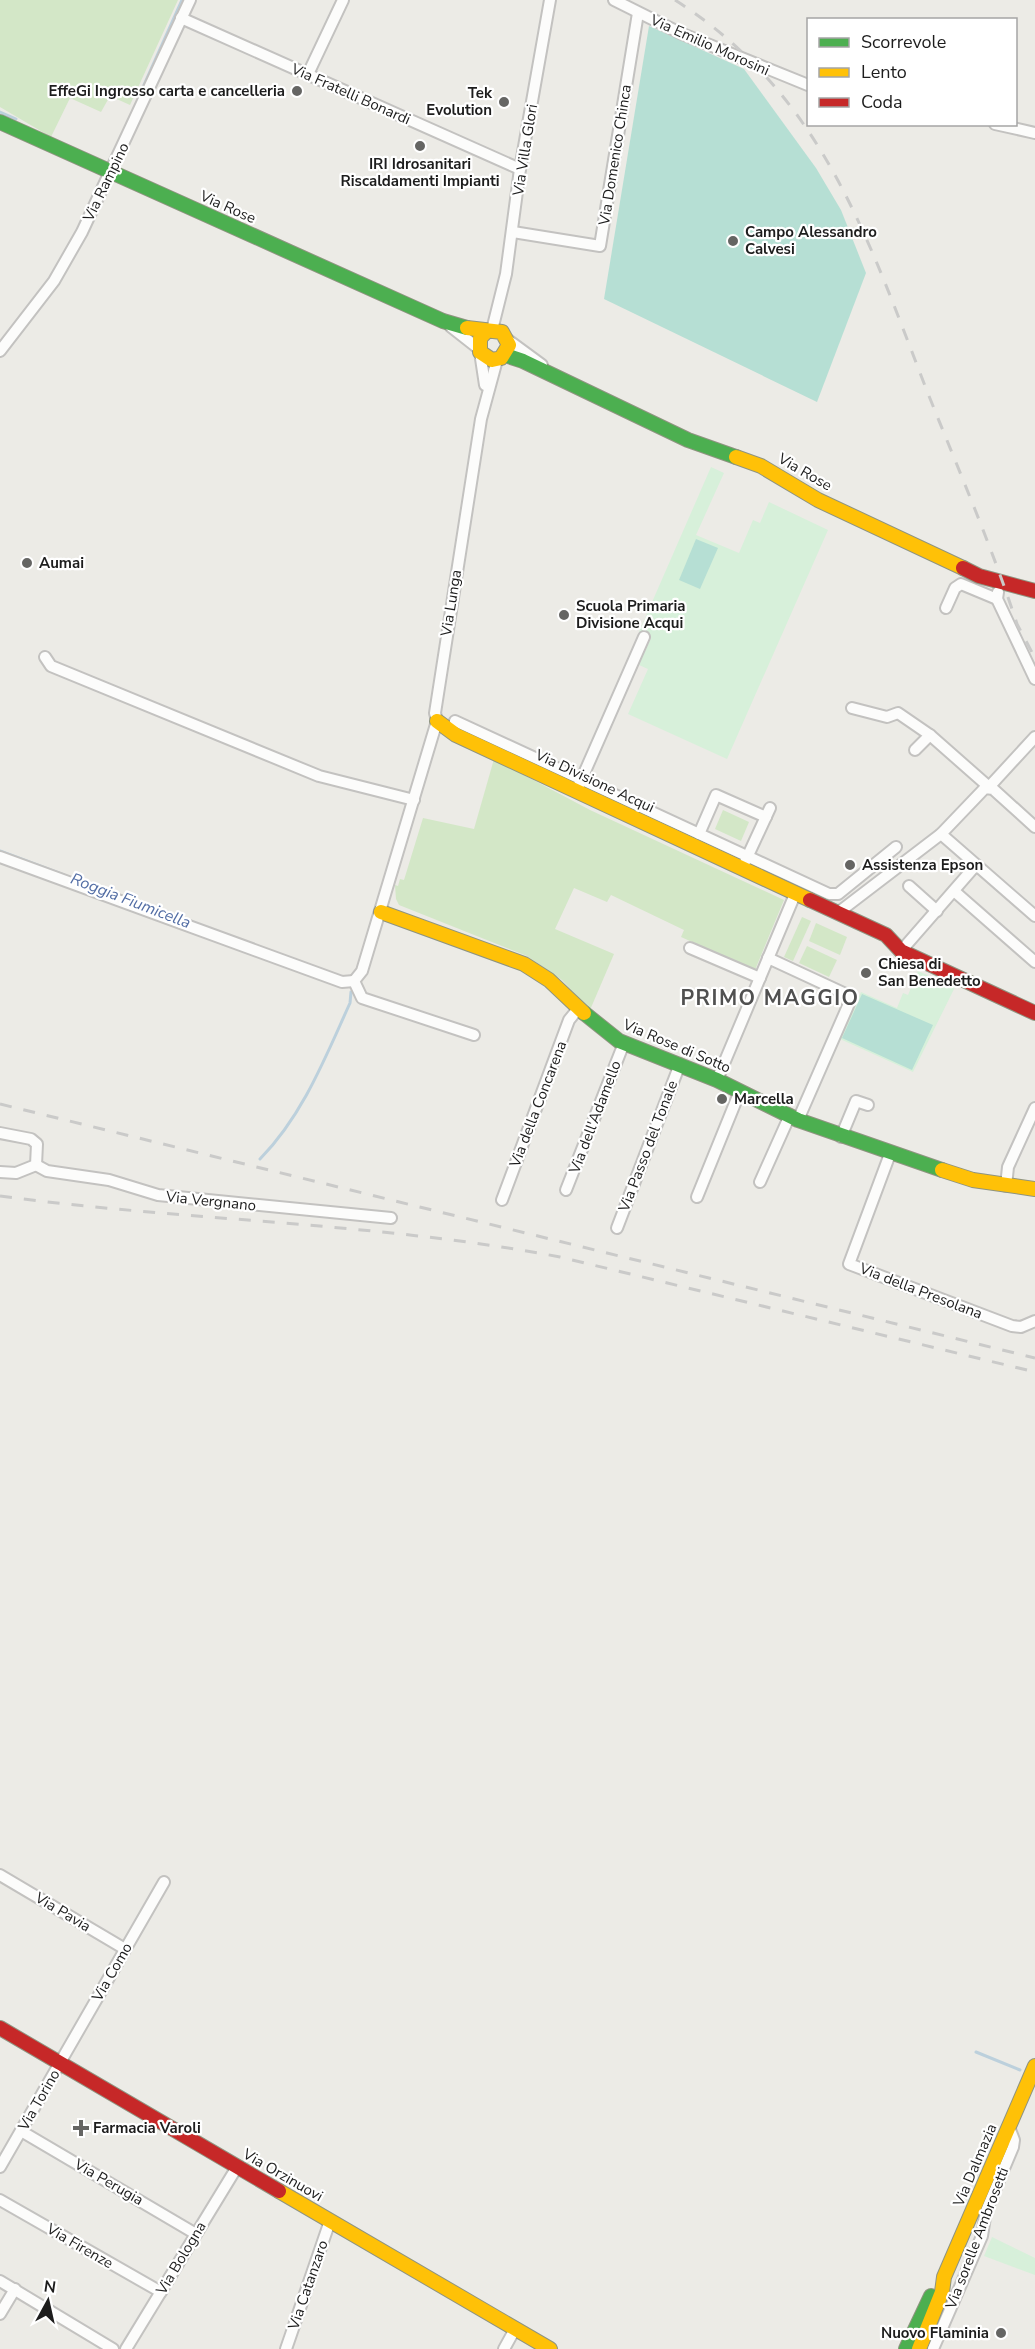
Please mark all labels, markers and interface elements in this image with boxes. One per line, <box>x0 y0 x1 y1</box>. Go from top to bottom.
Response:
street label: Via Emilio Morosini <box>646 9 773 80</box>
legend <box>807 18 1017 126</box>
text: Scorrevole <box>861 30 946 54</box>
street label: Via Fratelli Bonardi <box>287 58 414 129</box>
text: Lento <box>861 60 907 84</box>
place label: EffeGi Ingrosso carta e cancelleria <box>49 81 285 101</box>
place label: Tek Evolution <box>426 83 493 120</box>
street label: Via Domenico Chinca <box>594 83 636 228</box>
marker: EffeGi Ingrosso carta e cancelleria <box>290 84 304 98</box>
text: Coda <box>861 90 903 114</box>
marker: Tek Evolution <box>497 95 511 109</box>
street label: Via Villa Glori <box>508 103 542 198</box>
street label: Via Rampino <box>78 139 134 226</box>
marker: IRI Idrosanitari Riscaldamenti Impianti <box>413 139 427 153</box>
place label: IRI Idrosanitari Riscaldamenti Impianti <box>340 154 500 191</box>
street label: Via Rose <box>196 185 259 228</box>
place label: Campo Alessandro Calvesi <box>745 222 877 259</box>
marker: Campo Alessandro Calvesi <box>726 234 740 248</box>
street label: Via Rose <box>774 448 836 495</box>
place label: Aumai <box>39 553 84 573</box>
marker: Aumai <box>20 556 34 570</box>
street label: Via Lunga <box>436 568 466 639</box>
place label: Scuola Primaria Divisione Acqui <box>576 596 686 633</box>
marker: Scuola Primaria Divisione Acqui <box>557 608 571 622</box>
street label: Via Divisione Acqui <box>531 744 658 817</box>
place label: Assistenza Epson <box>862 855 983 875</box>
marker: Assistenza Epson <box>843 858 857 872</box>
water label: Roggia Fiumicella <box>67 868 194 934</box>
place label: Chiesa di San Benedetto <box>878 954 981 991</box>
marker: Chiesa di San Benedetto <box>859 966 873 980</box>
district label: PRIMO MAGGIO <box>680 984 860 1012</box>
street label: Via Rose di Sotto <box>619 1014 734 1078</box>
street label: Via della Concarena <box>504 1038 571 1171</box>
street label: Via dell'Adamello <box>564 1058 626 1177</box>
street label: Via Passo del Tonale <box>613 1077 682 1216</box>
place label: Marcella <box>734 1089 794 1109</box>
marker: Marcella <box>715 1092 729 1106</box>
street label: Via Vergnano <box>164 1186 257 1216</box>
street label: Via della Presolana <box>856 1258 985 1324</box>
street label: Via Pavia <box>31 1887 95 1936</box>
street label: Via Como <box>87 1939 137 2006</box>
street label: Via Torino <box>13 2066 65 2135</box>
place label: Farmacia Varoli <box>93 2118 201 2138</box>
street label: Via Dalmazia <box>948 2120 1001 2210</box>
marker: Farmacia Varoli <box>74 2121 88 2135</box>
street label: Via Orzinuovi <box>238 2144 327 2206</box>
street label: Via Perugia <box>70 2154 147 2210</box>
street label: Via sorelle Ambrosetti <box>940 2164 1013 2313</box>
street label: Via Firenze <box>42 2218 117 2273</box>
street label: Via Bologna <box>151 2218 211 2299</box>
street label: Via Catanzaro <box>283 2238 333 2333</box>
north arrow <box>18 2271 78 2331</box>
text: N <box>42 2275 57 2299</box>
place label: Nuovo Flaminia <box>881 2323 989 2343</box>
marker: Nuovo Flaminia <box>994 2326 1008 2340</box>

